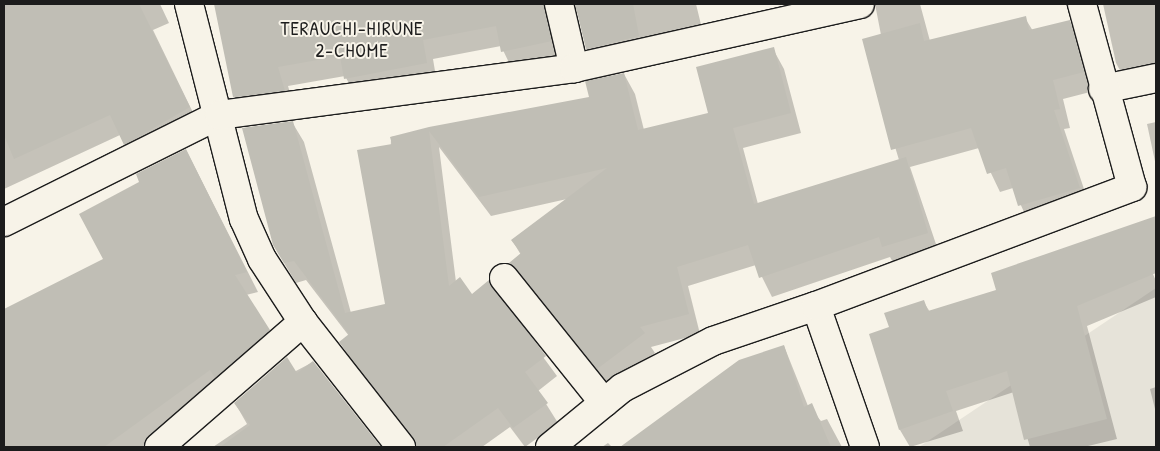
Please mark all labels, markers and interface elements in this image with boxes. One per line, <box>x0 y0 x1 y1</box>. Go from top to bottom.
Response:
district label: TERAUCHI-HIRUNE 2-CHOME <box>279 18 425 62</box>

